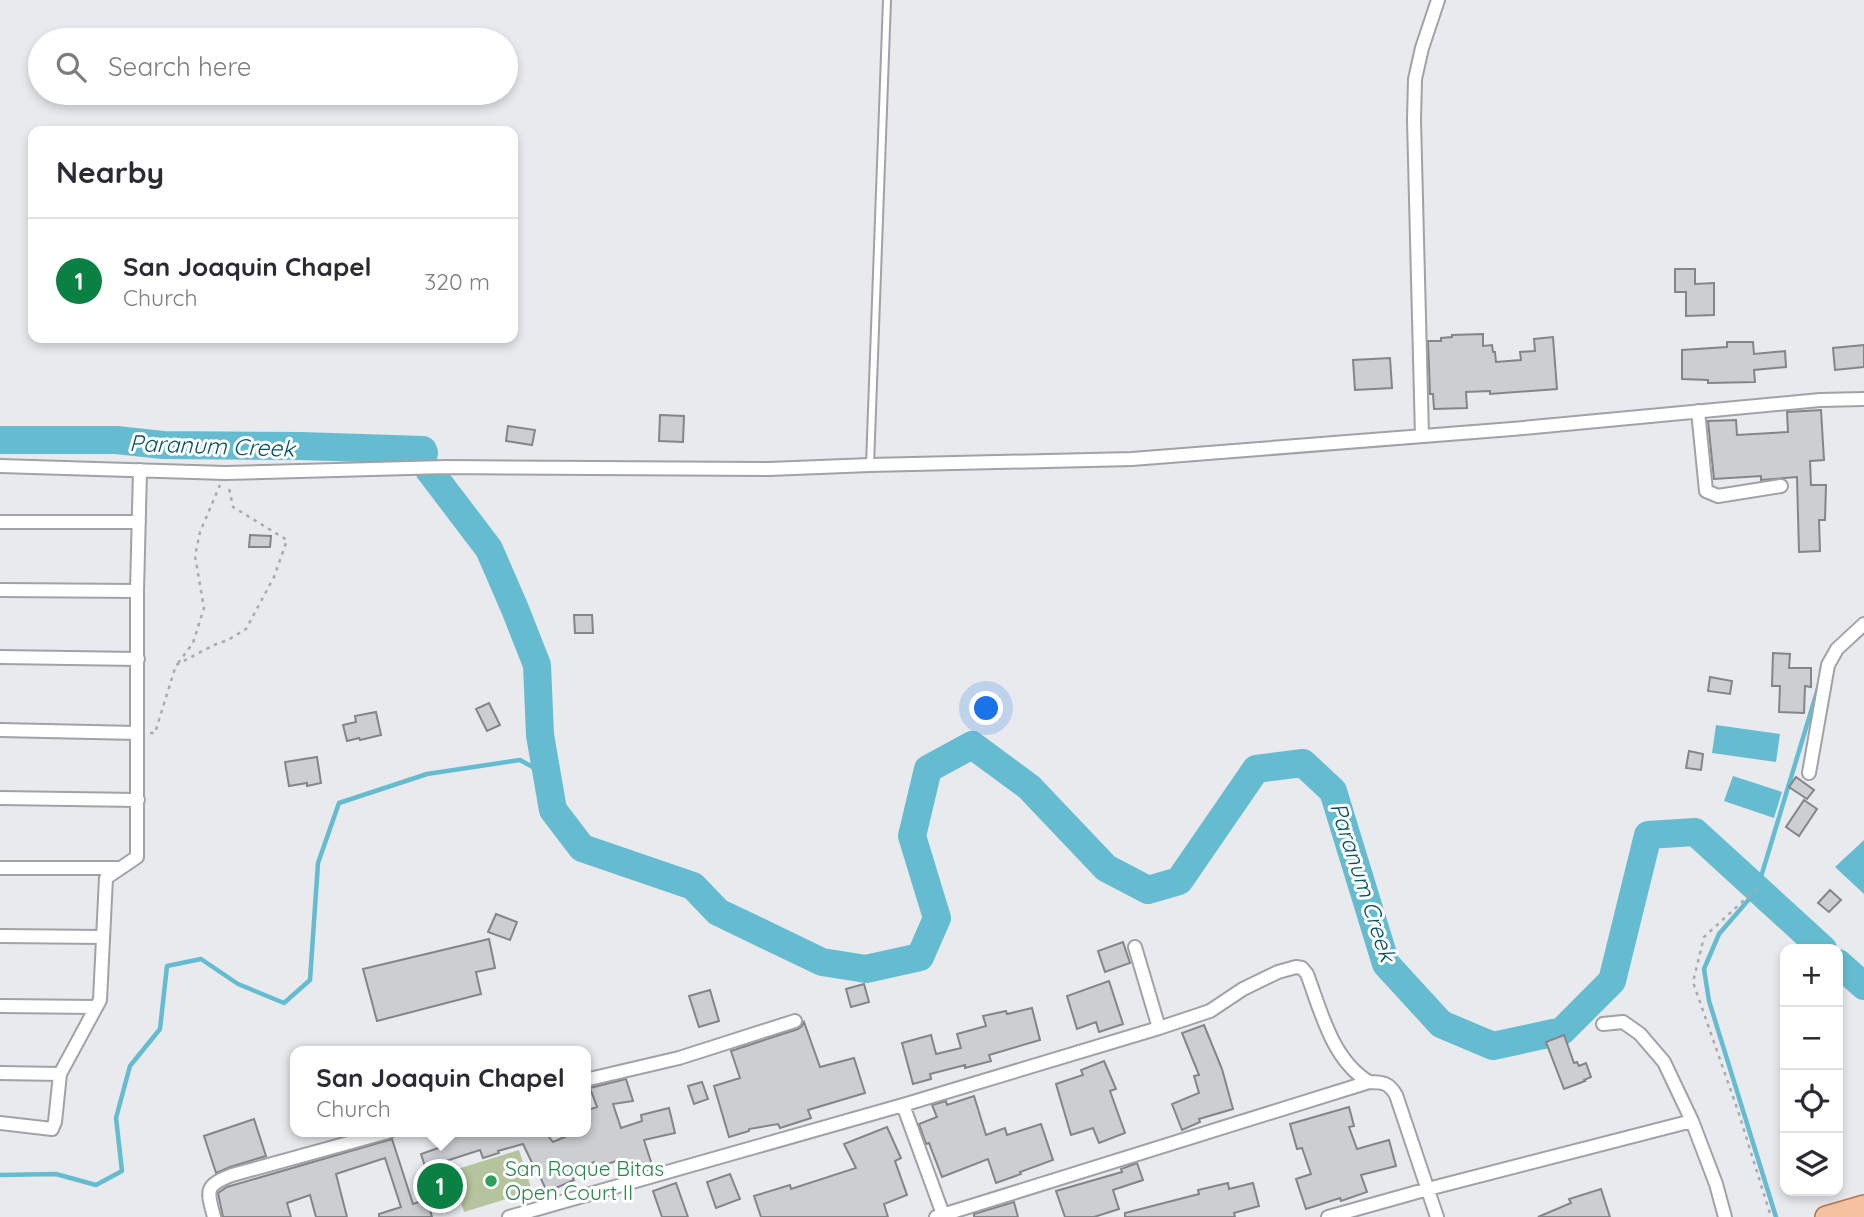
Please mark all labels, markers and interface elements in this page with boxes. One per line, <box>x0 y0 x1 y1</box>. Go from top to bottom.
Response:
search box <box>28 28 518 105</box>
icon: search <box>52 48 90 86</box>
text: Search here <box>108 50 252 83</box>
text: Nearby <box>56 153 164 191</box>
text: San Joaquin Chapel <box>123 250 372 283</box>
text: 1 <box>75 267 83 296</box>
text: 320 m <box>424 267 490 296</box>
text: Church <box>123 283 198 312</box>
water label: Paranum Creek <box>129 428 297 463</box>
your location <box>969 691 1003 725</box>
water label: Paranum Creek <box>1324 799 1403 967</box>
map controls <box>1780 944 1843 1196</box>
button: + <box>1780 944 1843 1007</box>
button: − <box>1780 1007 1843 1070</box>
popup <box>290 1046 591 1137</box>
text: San Joaquin Chapel <box>316 1061 565 1094</box>
button: locate <box>1780 1070 1843 1133</box>
text: Church <box>316 1094 391 1123</box>
button: layers <box>1780 1133 1843 1196</box>
place label: San Roque Bitas Open Court II <box>505 1155 664 1205</box>
pin: 1 <box>417 1160 463 1212</box>
marker: San Roque Bitas Open Court II <box>483 1173 499 1189</box>

